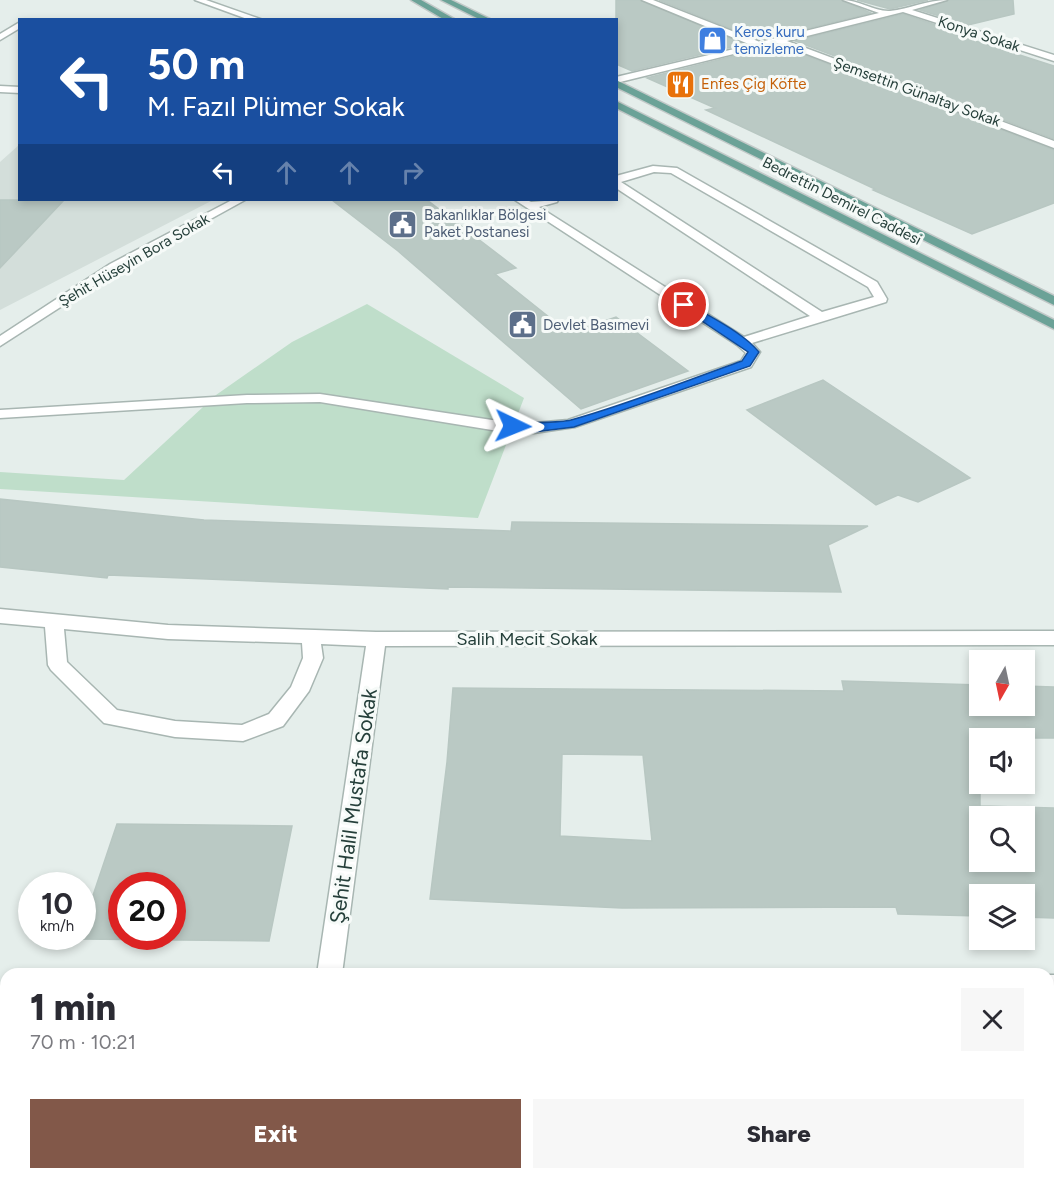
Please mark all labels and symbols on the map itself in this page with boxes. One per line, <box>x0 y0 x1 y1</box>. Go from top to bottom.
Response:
street label: Konya Sokak <box>936 12 1023 56</box>
place label: Keros kuru temizleme <box>734 23 805 58</box>
shop icon: Keros kuru temizleme <box>697 25 729 57</box>
street label: Şemsettin Günaltay Sokak <box>831 53 1003 131</box>
restaurant icon: Enfes Çig Köfte <box>664 68 696 100</box>
place label: Enfes Çig Köfte <box>701 75 807 93</box>
street label: Bedrettin Demirel Caddesi <box>759 153 925 249</box>
place label: Bakanlıklar Bölgesi Paket Postanesi <box>424 206 546 241</box>
public building icon: Bakanlıklar Bölgesi Paket Postanesi <box>387 208 419 240</box>
street label: Şehit Hüseyin Bora Sokak <box>55 209 213 311</box>
pin <box>658 279 709 330</box>
public building icon: Devlet Basımevi <box>506 309 538 341</box>
place label: Devlet Basımevi <box>543 316 649 334</box>
position arrow <box>481 394 545 458</box>
street label: Salih Mecit Sokak <box>456 628 598 650</box>
north arrow <box>969 650 1035 716</box>
street label: Şehit Halil Mustafa Sokak <box>324 686 382 925</box>
speed limit sign: 20 <box>108 872 186 950</box>

